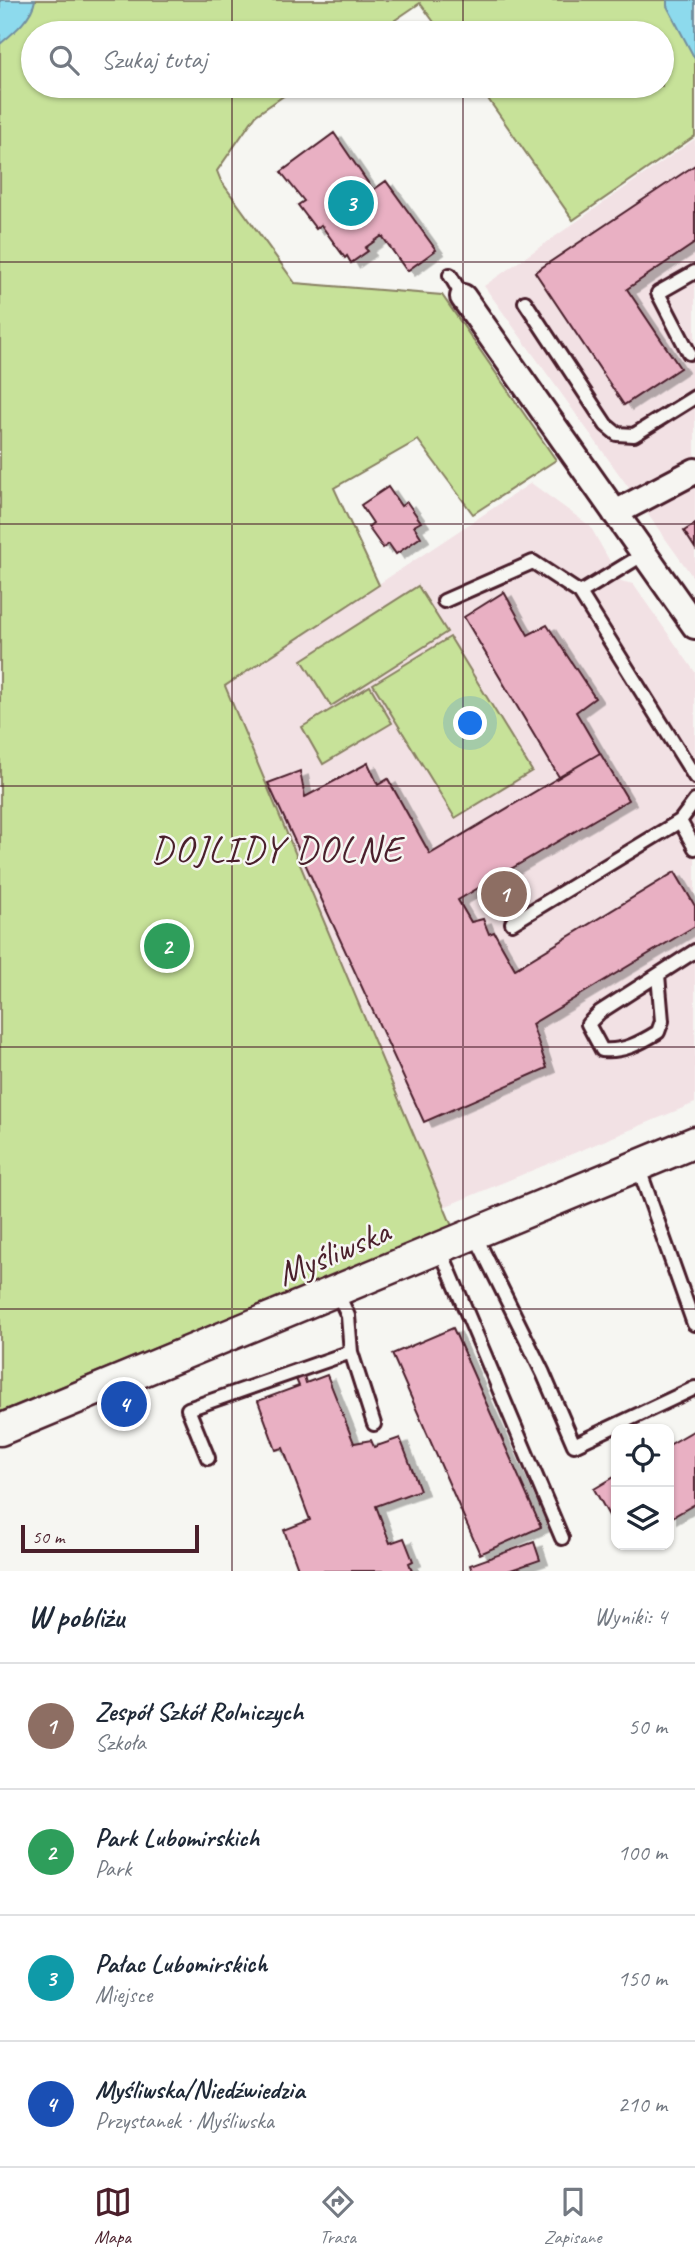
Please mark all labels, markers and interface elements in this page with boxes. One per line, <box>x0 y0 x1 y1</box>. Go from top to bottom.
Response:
search box <box>21 21 674 98</box>
icon: search <box>45 41 83 79</box>
text: Szukaj tutaj <box>101 43 207 76</box>
pin: 3 <box>328 177 374 229</box>
your location <box>453 706 487 740</box>
district label: DOJLIDY DOLNE <box>151 825 405 872</box>
pin: 1 <box>481 868 527 920</box>
pin: 2 <box>144 920 190 972</box>
street label: Myśliwska <box>270 1208 398 1296</box>
pin: 4 <box>101 1378 147 1430</box>
map controls <box>611 1424 674 1550</box>
button: locate <box>611 1424 674 1487</box>
button: layers <box>611 1487 674 1550</box>
scale bar <box>21 1522 200 1554</box>
text: 50 m <box>32 1525 64 1549</box>
text: W pobliżu <box>28 1598 124 1636</box>
text: Wyniki: 4 <box>594 1602 667 1631</box>
text: Zespół Szkół Rolniczych <box>95 1695 303 1728</box>
text: 1 <box>46 1712 56 1741</box>
text: 50 m <box>628 1712 667 1741</box>
text: Szkoła <box>95 1728 146 1757</box>
text: Park Lubomirskich <box>95 1821 259 1854</box>
text: 2 <box>46 1838 56 1867</box>
text: 100 m <box>618 1838 667 1867</box>
text: Park <box>95 1854 131 1883</box>
text: Pałac Lubomirskich <box>95 1947 267 1980</box>
text: 3 <box>46 1964 56 1993</box>
text: 150 m <box>618 1964 667 1993</box>
text: Miejsce <box>95 1980 152 2009</box>
text: Myśliwska/Niedźwiedzia <box>95 2073 305 2106</box>
text: 4 <box>46 2090 56 2119</box>
text: 210 m <box>618 2090 667 2119</box>
text: Przystanek · Myśliwska <box>95 2106 274 2135</box>
tab: Mapa <box>94 2183 132 2249</box>
tab: Trasa <box>319 2183 357 2249</box>
tab: Zapisane <box>544 2183 601 2249</box>

